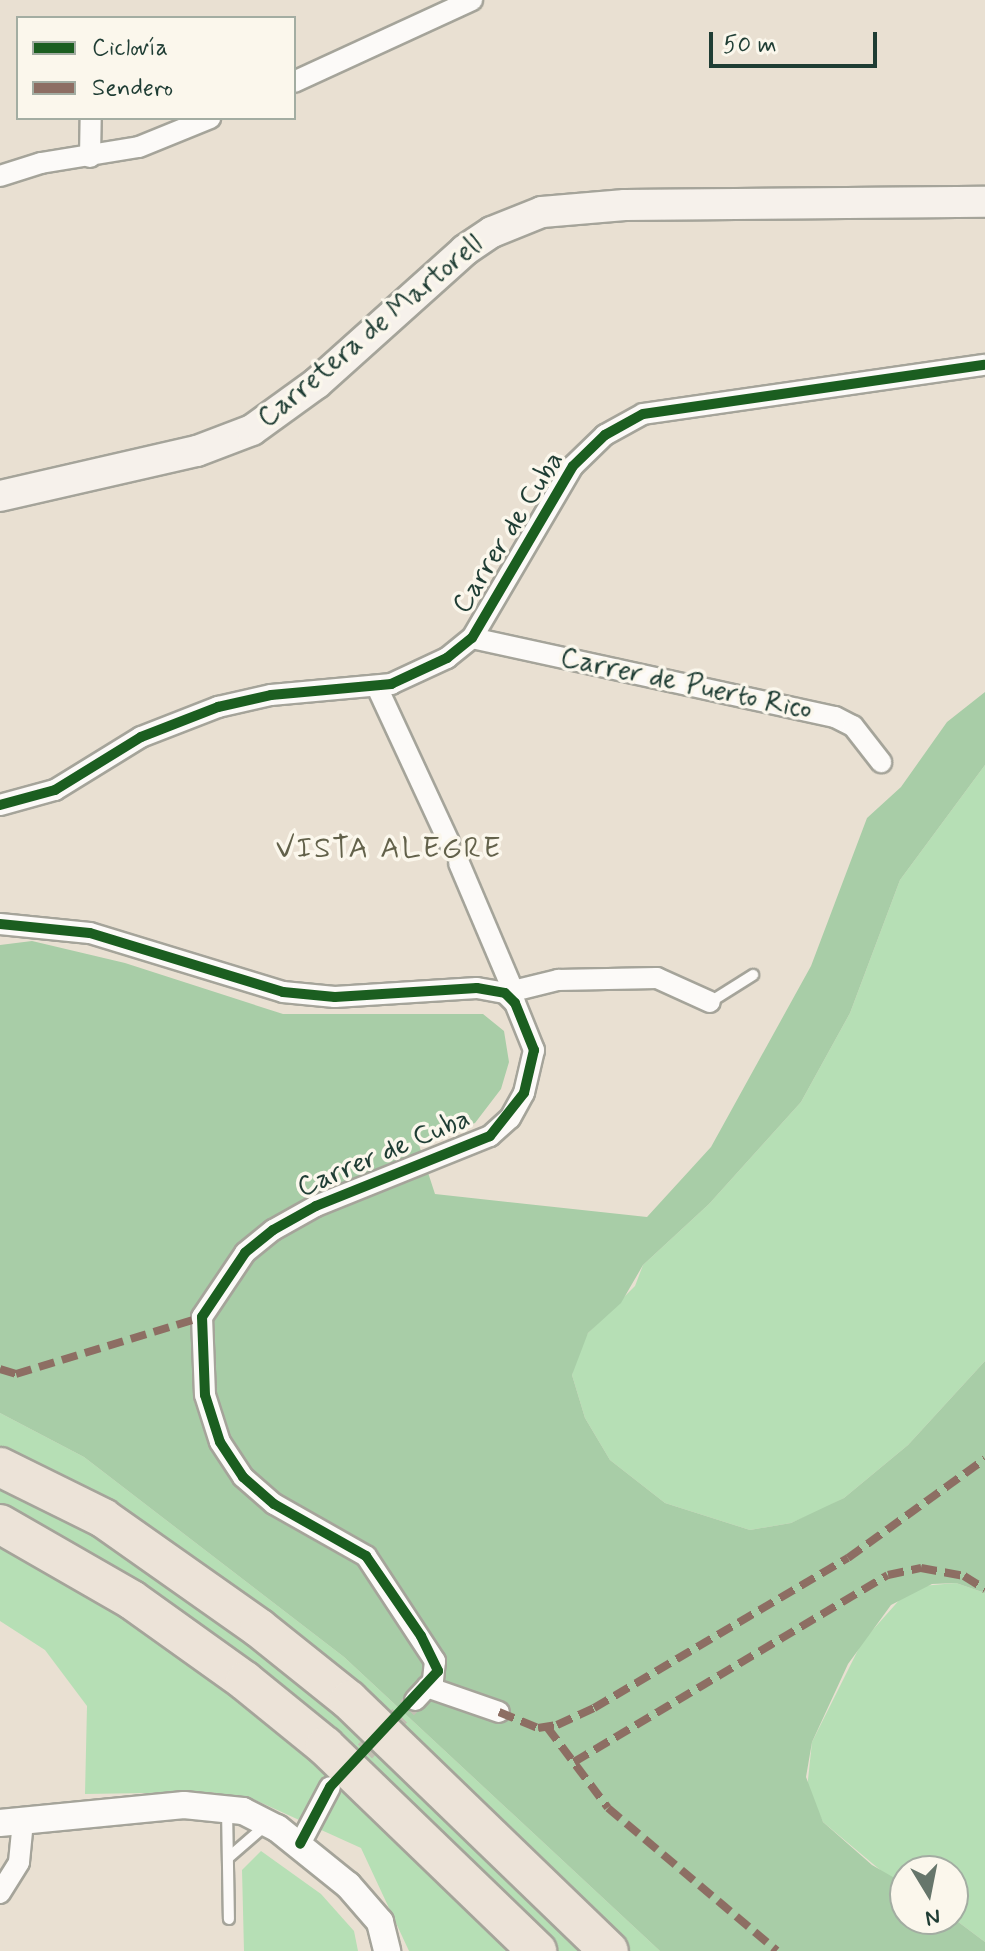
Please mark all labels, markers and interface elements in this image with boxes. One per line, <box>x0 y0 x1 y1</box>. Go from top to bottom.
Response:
legend <box>16 16 296 120</box>
scale bar <box>713 16 881 66</box>
text: 50 m <box>723 30 777 61</box>
text: Ciclovía <box>92 33 168 64</box>
text: Sendero <box>92 73 173 104</box>
street label: Carretera de Martorell <box>254 230 488 434</box>
street label: Carrer de Cuba <box>445 444 573 622</box>
street label: Carrer de Puerto Rico <box>557 642 815 728</box>
district label: VISTA ALEGRE <box>271 831 507 867</box>
street label: Carrer de Cuba <box>291 1102 477 1206</box>
north arrow <box>889 1855 969 1935</box>
text: N <box>923 1902 942 1932</box>

